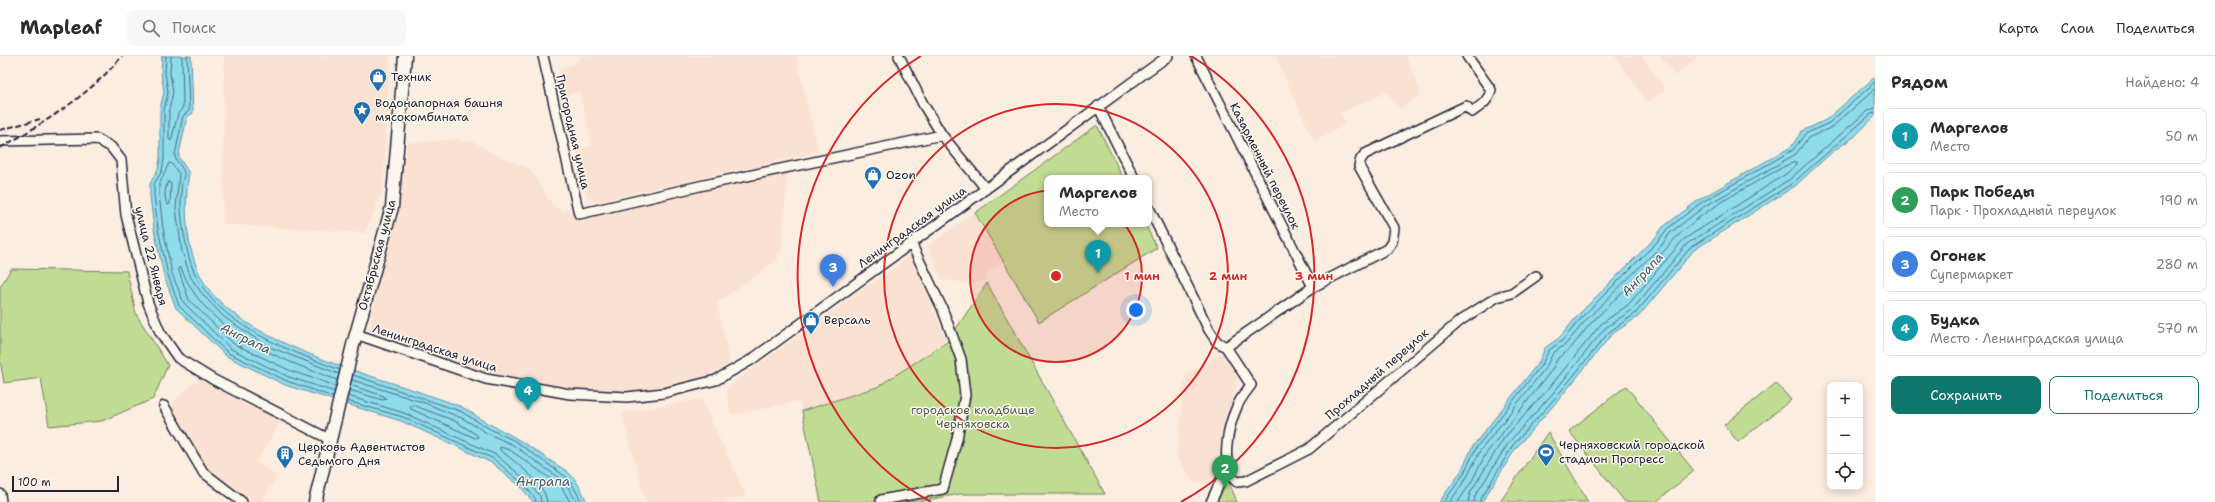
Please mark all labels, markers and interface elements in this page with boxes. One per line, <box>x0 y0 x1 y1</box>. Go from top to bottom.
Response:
search box <box>126 10 406 46</box>
text: Mapleaf <box>20 15 102 40</box>
icon: search <box>140 17 162 39</box>
text: Поиск <box>172 18 216 38</box>
text: Карта <box>1998 19 2039 37</box>
text: Слои <box>2061 19 2094 37</box>
text: Поделиться <box>2116 19 2195 37</box>
shop icon: Техник <box>368 67 388 92</box>
place label: Техник <box>391 69 432 85</box>
text: Рядом <box>1891 71 1948 93</box>
street label: Пригородная улица <box>552 73 594 191</box>
text: Найдено: 4 <box>2125 74 2199 91</box>
place label: Водонапорная башня мясокомбината <box>375 95 503 125</box>
place icon: Водонапорная башня мясокомбината <box>352 100 372 125</box>
street label: Казарменный переулок <box>1226 100 1304 233</box>
text: Маргелов <box>1930 118 2008 138</box>
text: 1 <box>1902 128 1908 145</box>
text: 50 m <box>2165 128 2198 145</box>
text: Место <box>1930 138 1970 155</box>
shop icon: Ozon <box>863 165 883 190</box>
place label: Ozon <box>886 167 916 183</box>
popup <box>1044 175 1152 227</box>
street label: Ленинградская улица <box>855 182 970 272</box>
text: Парк Победы <box>1930 182 2035 202</box>
text: Маргелов <box>1059 183 1137 203</box>
text: 2 <box>1900 192 1910 209</box>
text: 190 m <box>2159 192 2198 209</box>
street label: Октябрьская улица <box>354 197 400 312</box>
text: Парк · Прохладный переулок <box>1930 202 2116 219</box>
text: Место <box>1059 203 1099 220</box>
street label: улица 22 Января <box>131 205 171 307</box>
pin: 1 <box>1085 240 1111 273</box>
text: Огонек <box>1930 246 1986 266</box>
water label: Анграпа <box>1618 249 1667 300</box>
pin: 3 <box>820 254 846 287</box>
text: 3 <box>1900 256 1910 273</box>
text: 280 m <box>2156 256 2198 273</box>
text: Супермаркет <box>1930 266 2013 283</box>
text: 1 мин <box>1124 268 1160 284</box>
text: 2 мин <box>1209 268 1247 284</box>
text: 3 мин <box>1295 268 1333 284</box>
centre of rings <box>1049 269 1063 283</box>
your location <box>1126 300 1146 320</box>
shop icon: Версаль <box>801 310 821 335</box>
text: Будка <box>1930 310 1979 330</box>
place label: Версаль <box>824 312 871 328</box>
water label: Анграпа <box>218 319 274 358</box>
street label: Ленинградская улица <box>371 320 500 376</box>
text: 4 <box>1900 320 1910 337</box>
text: 570 m <box>2157 320 2198 337</box>
street label: Прохладный переулок <box>1322 324 1433 423</box>
text: Место · Ленинградская улица <box>1930 330 2124 347</box>
button: Сохранить <box>1891 376 2041 414</box>
button: Поделиться <box>2049 376 2199 414</box>
pin: 4 <box>515 377 541 410</box>
map controls <box>1827 382 1863 490</box>
button: + <box>1827 382 1863 418</box>
park label: городское кладбище Черняховска <box>911 402 1035 432</box>
button: − <box>1827 418 1863 454</box>
place label: Черняховский городской стадион Прогресс <box>1559 437 1705 467</box>
place label: Церковь Адвентистов Седьмого Дня <box>298 439 425 469</box>
sports icon: Черняховский городской стадион Прогресс <box>1536 442 1556 467</box>
building icon: Церковь Адвентистов Седьмого Дня <box>275 444 295 469</box>
button: locate <box>1827 454 1863 490</box>
pin: 2 <box>1212 455 1238 488</box>
water label: Анграпа <box>516 473 570 490</box>
scale bar <box>12 474 119 493</box>
text: 100 m <box>18 475 51 490</box>

